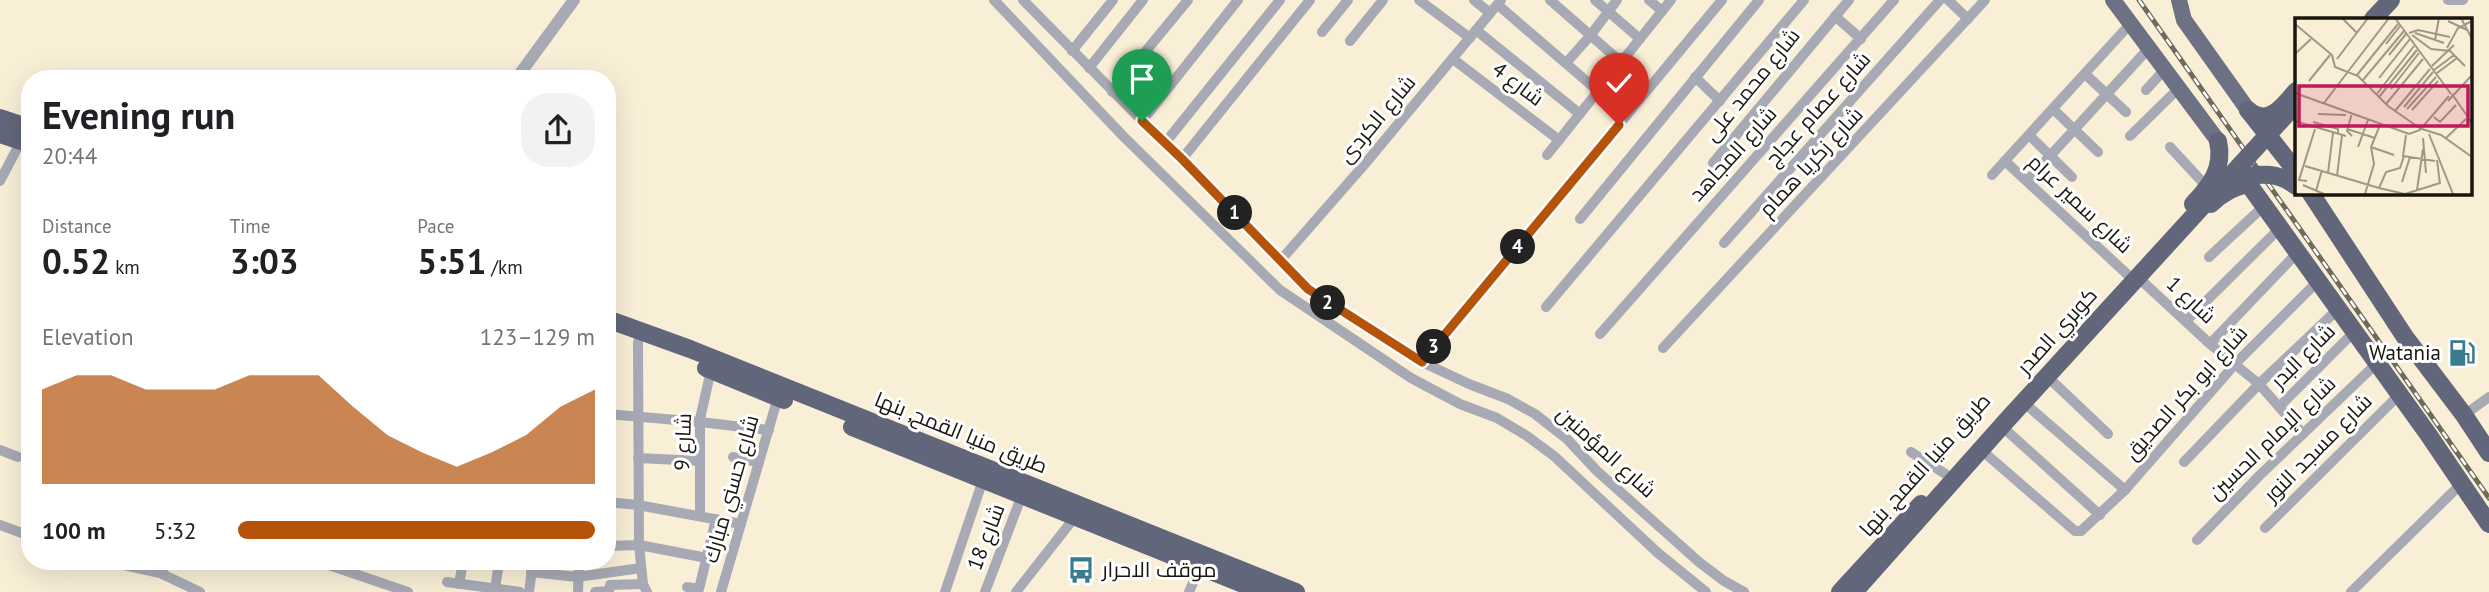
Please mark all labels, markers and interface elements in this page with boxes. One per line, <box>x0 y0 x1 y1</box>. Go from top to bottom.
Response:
inset map <box>2295 18 2472 194</box>
street label: شارع محمد على <box>1698 23 1806 147</box>
street label: شارع عصام عجاج <box>1759 46 1877 172</box>
pin <box>1112 49 1172 121</box>
pin <box>1589 53 1649 125</box>
street label: شارع 4 <box>1487 55 1549 113</box>
icon: arrive <box>1123 60 1161 98</box>
icon: check <box>1600 64 1638 102</box>
street label: شارع الكردى <box>1332 69 1422 169</box>
text: Evening run <box>42 90 235 139</box>
button: share <box>521 93 595 167</box>
street label: شارع المجاهد <box>1683 101 1783 207</box>
street label: شارع زكريا همام <box>1753 101 1869 223</box>
text: 20:44 <box>42 141 97 170</box>
street label: شارع سمير عرام <box>2022 148 2138 260</box>
pin: 1 <box>1218 196 1252 230</box>
text: 1 <box>1229 200 1240 224</box>
text: Distance <box>42 214 112 238</box>
text: Time <box>230 214 270 238</box>
text: Pace <box>417 214 455 238</box>
pin: 4 <box>1500 230 1536 264</box>
text: 4 <box>1512 234 1523 258</box>
text: 0.52 <box>42 238 110 284</box>
text: 3:03 <box>230 238 299 284</box>
text: 5:51 <box>417 238 486 284</box>
text: km <box>110 255 140 279</box>
text: /km <box>486 255 523 279</box>
street label: شارع 1 <box>2160 270 2222 330</box>
street label: كوبري الصدر <box>2010 282 2105 382</box>
pin: 2 <box>1310 286 1346 320</box>
text: 2 <box>1322 290 1333 314</box>
street label: شارع البدر <box>2264 318 2341 395</box>
street label: شارع ابو بكر الصديق <box>2118 320 2254 466</box>
text: Elevation <box>42 322 134 351</box>
text: 123–129 m <box>480 322 595 351</box>
pin: 3 <box>1416 330 1452 364</box>
text: 3 <box>1428 334 1439 358</box>
fuel station icon: Watania <box>2447 338 2477 368</box>
place label: Watania <box>2369 339 2441 366</box>
street label: شارع الإمام الحسين <box>2202 370 2342 506</box>
street label: طريق منيا القمح, بنها <box>870 386 1052 480</box>
street label: طريق منيا القمح, بنها <box>1853 387 1997 543</box>
street label: شارع مسجد النور <box>2257 388 2378 509</box>
street label: شارع المؤمنين <box>1550 400 1662 504</box>
street label: شارع حسني مبارك <box>696 412 767 567</box>
street label: شارع 9 <box>668 413 698 471</box>
street label: شارع 18 <box>961 500 1011 574</box>
text: 100 m <box>42 516 105 545</box>
text: 5:32 <box>154 516 197 545</box>
bus stop icon: موقف الاحرار <box>1066 555 1096 585</box>
place label: موقف الاحرار <box>1101 556 1216 583</box>

